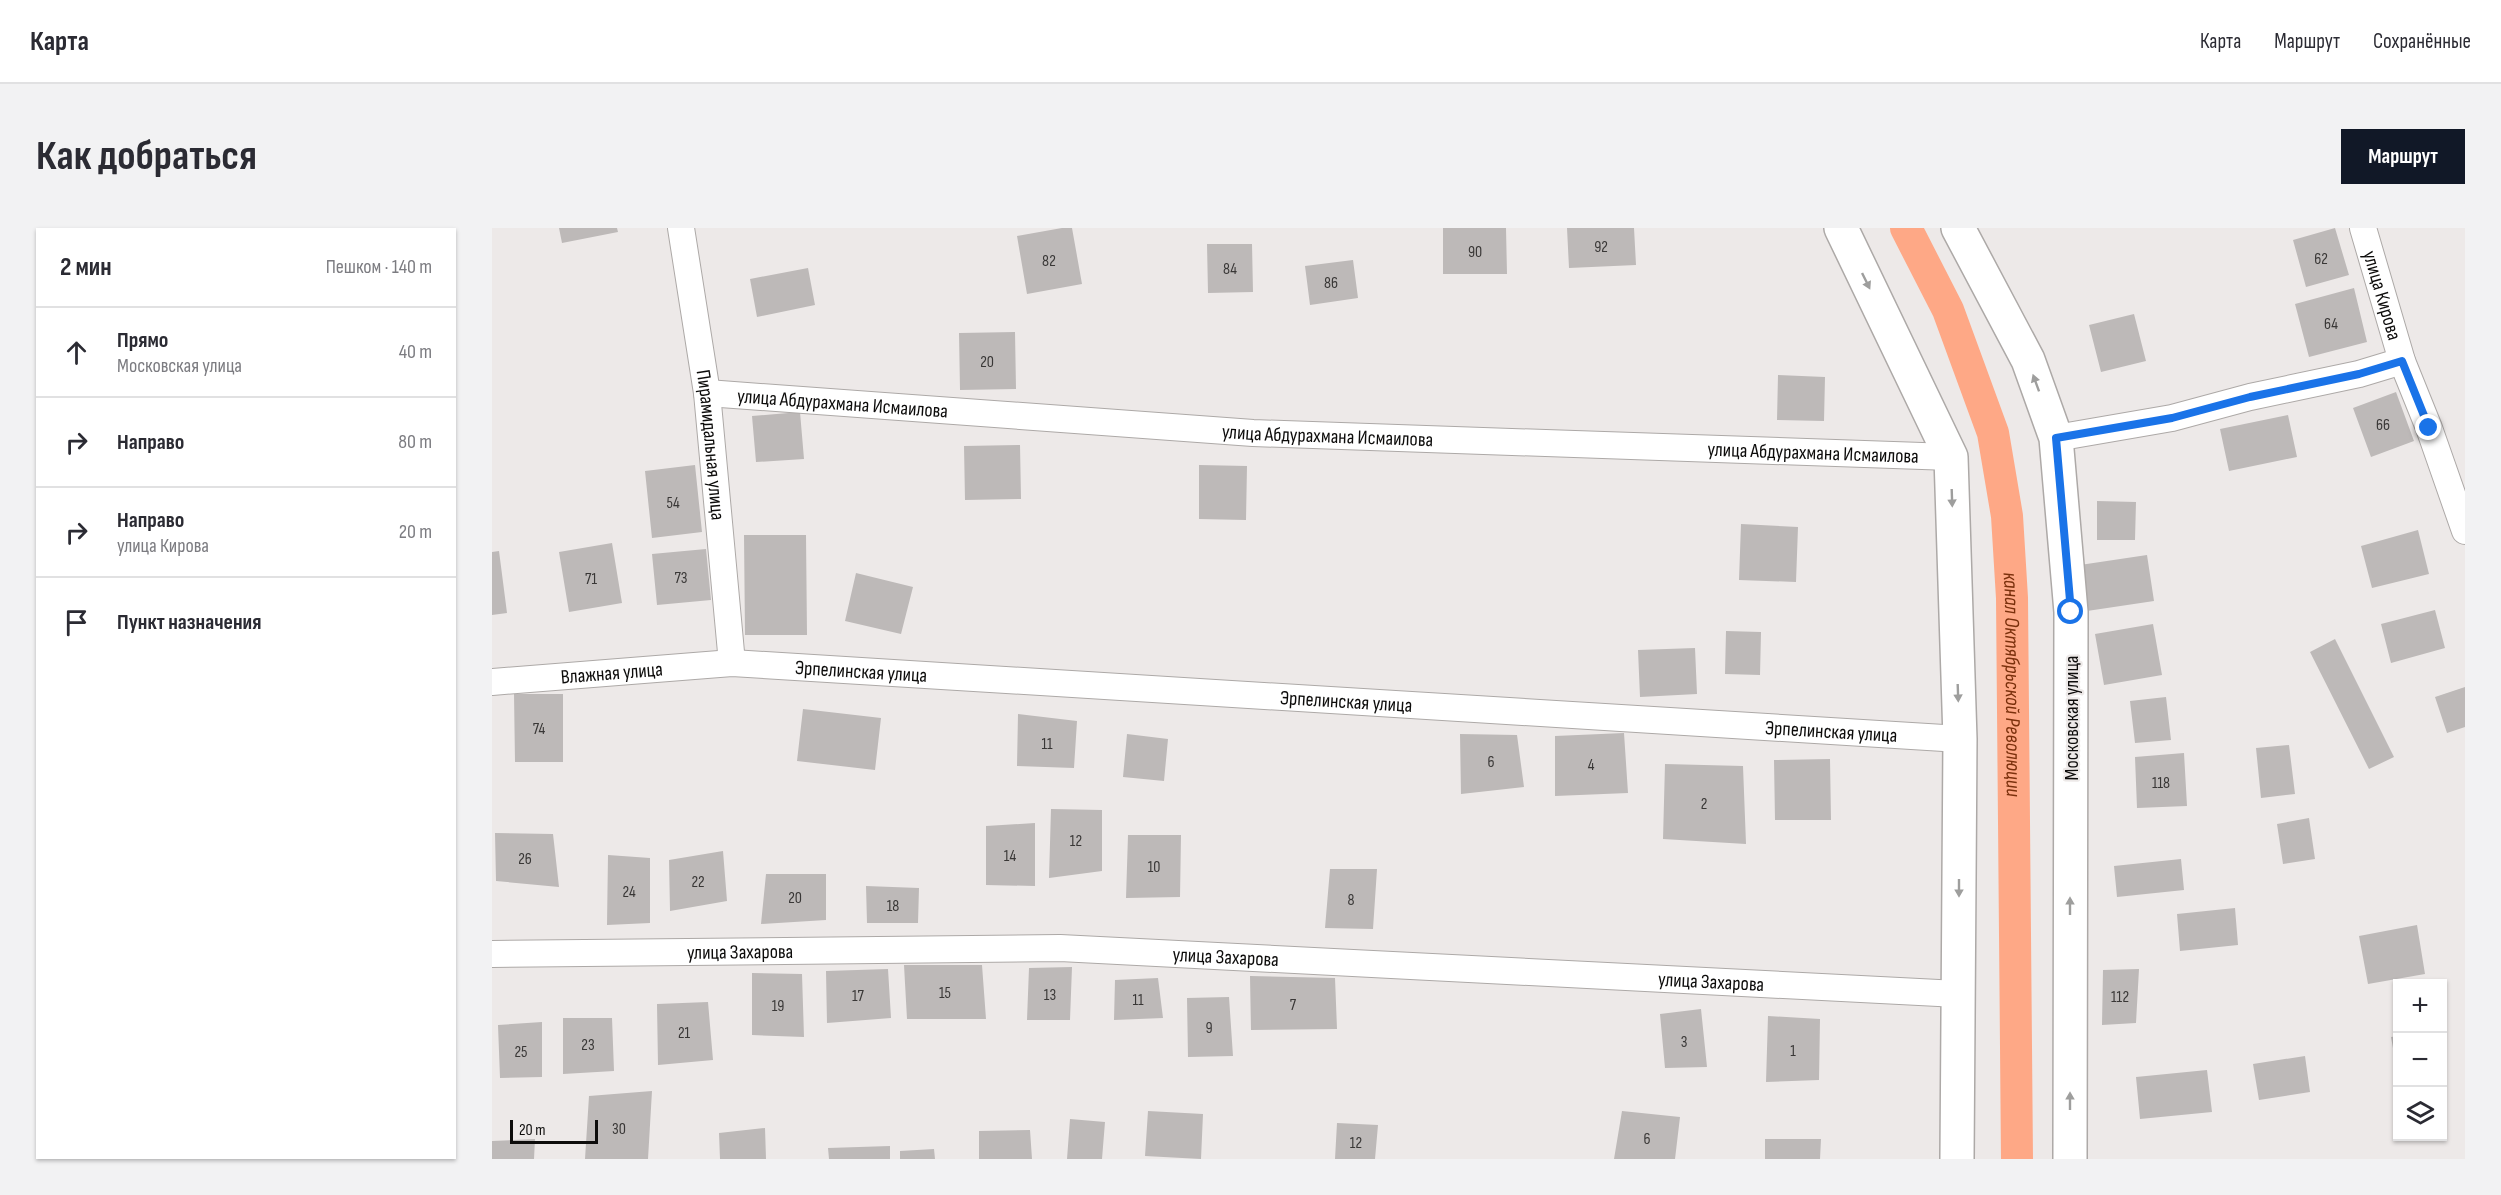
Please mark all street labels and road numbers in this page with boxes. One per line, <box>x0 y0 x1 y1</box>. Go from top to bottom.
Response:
street label: улица Кирова <box>2357 248 2406 343</box>
street label: Пирамидальная улица <box>690 368 730 521</box>
street label: улица Абдурахмана Исмаилова <box>736 384 949 424</box>
street label: улица Абдурахмана Исмаилова <box>1221 420 1433 452</box>
street label: улица Абдурахмана Исмаилова <box>1707 438 1919 469</box>
street label: Эрпелинская улица <box>794 656 928 688</box>
street label: Московская улица <box>2060 656 2084 780</box>
street label: Влажная улица <box>560 658 664 690</box>
street label: Эрпелинская улица <box>1279 686 1413 718</box>
street label: Эрпелинская улица <box>1764 716 1898 748</box>
street label: улица Захарова <box>687 940 793 965</box>
street label: улица Захарова <box>1172 943 1279 972</box>
street label: улица Захарова <box>1657 968 1765 997</box>

